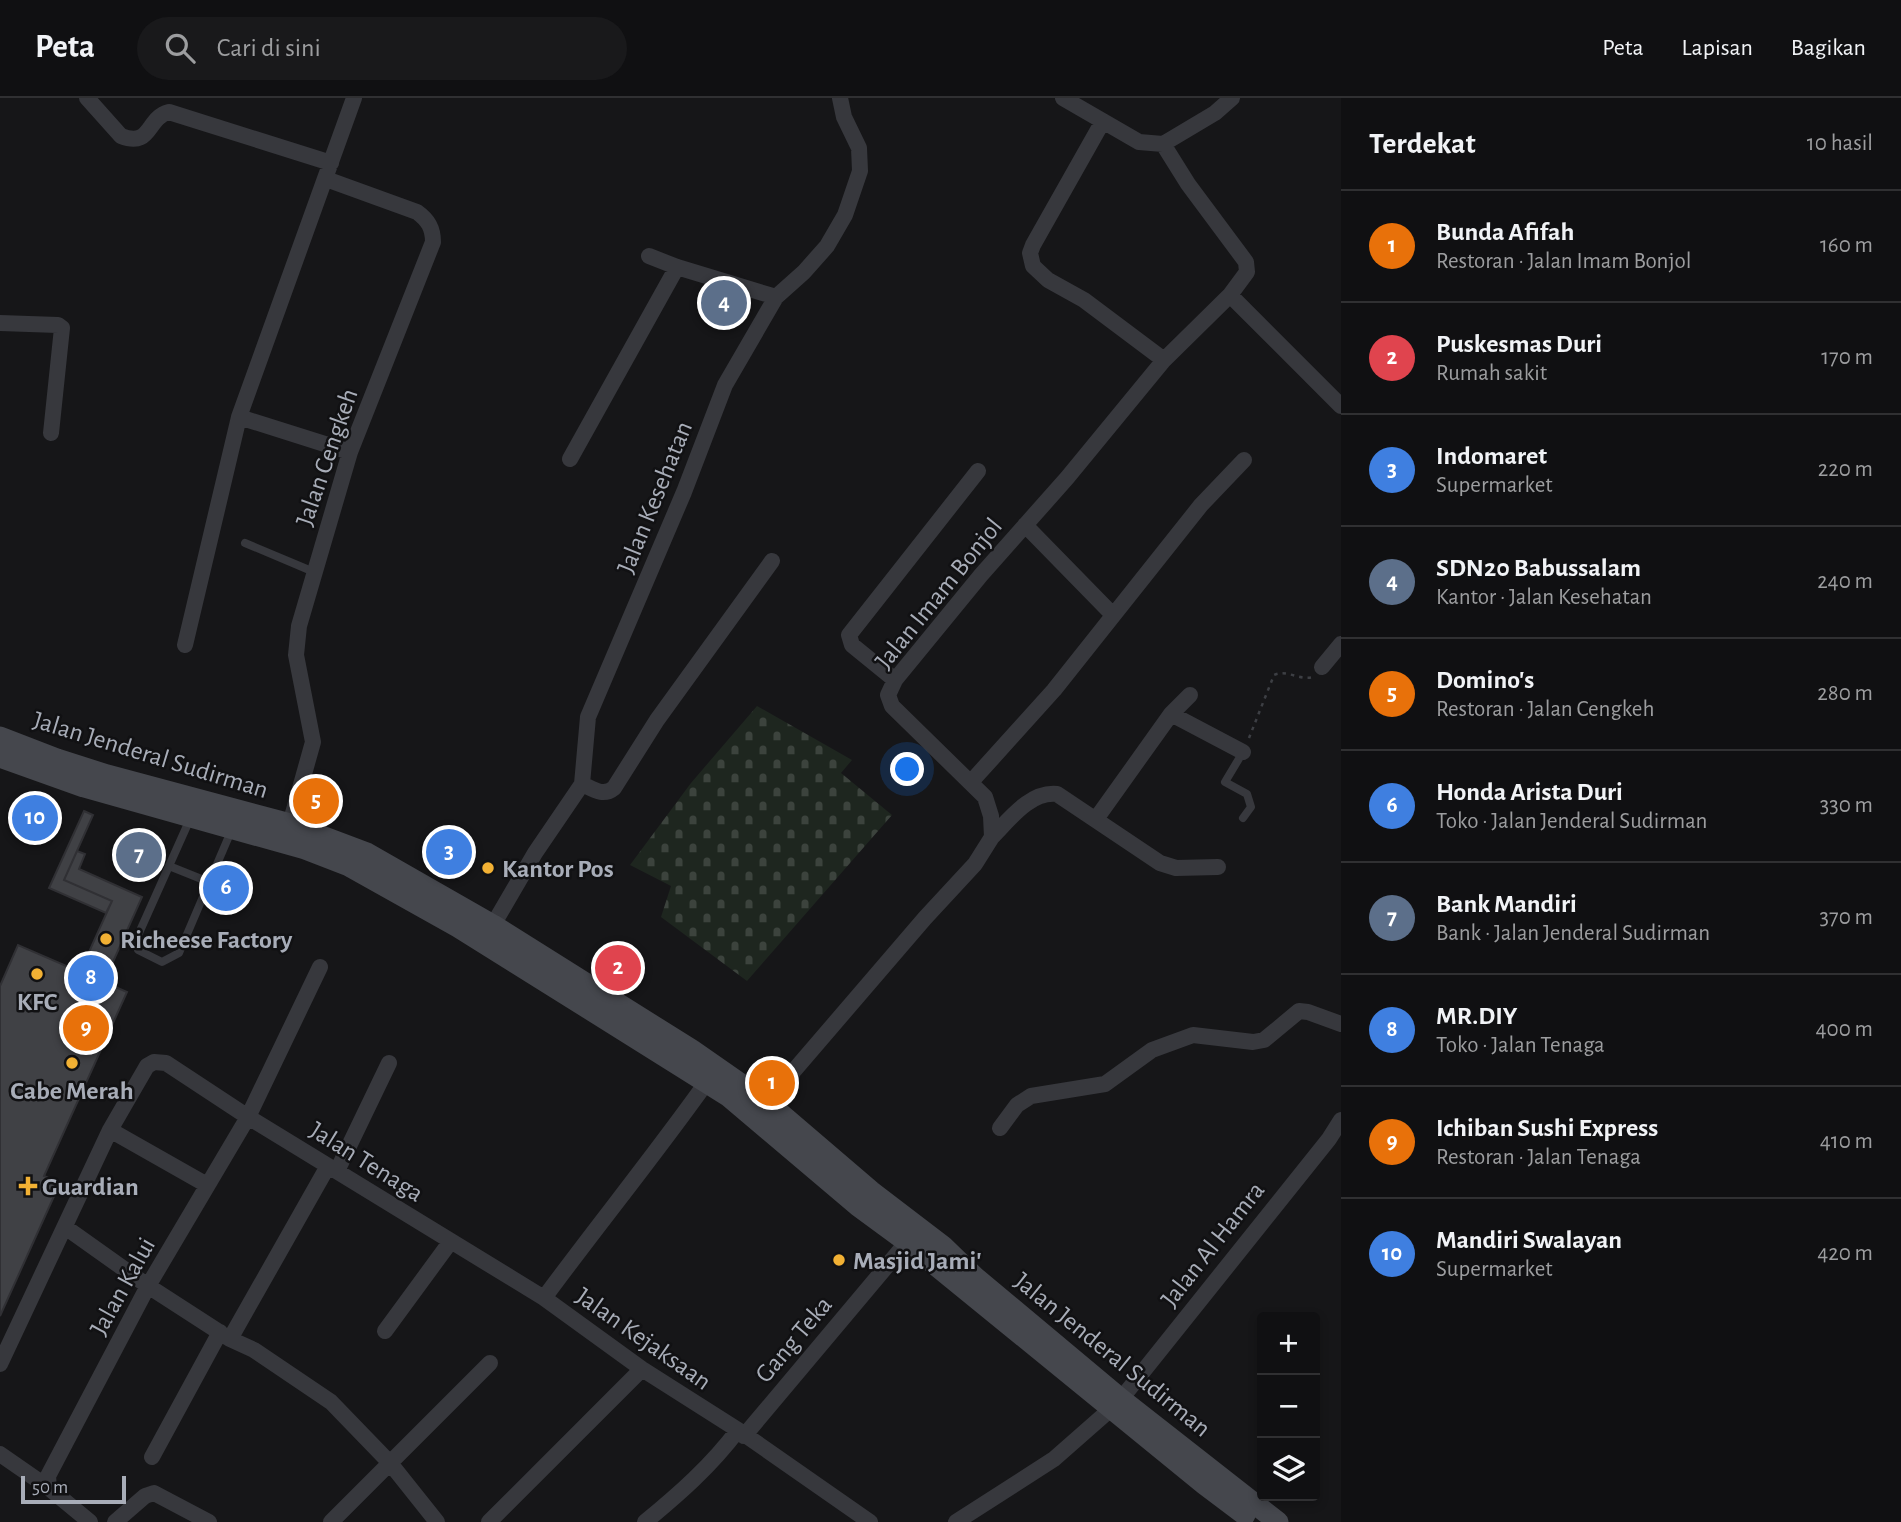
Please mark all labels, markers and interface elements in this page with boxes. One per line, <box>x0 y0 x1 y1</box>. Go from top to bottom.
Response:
search box <box>137 17 627 80</box>
icon: search <box>161 29 199 67</box>
text: Peta <box>35 31 95 64</box>
text: Cari di sini <box>217 35 321 61</box>
text: Peta <box>1602 36 1644 60</box>
text: Lapisan <box>1682 36 1753 60</box>
text: Bagikan <box>1791 36 1866 60</box>
text: Terdekat <box>1369 129 1476 159</box>
text: 10 hasil <box>1807 132 1873 155</box>
text: Bunda Afifah <box>1436 219 1574 245</box>
text: 1 <box>1388 234 1396 257</box>
text: 160 m <box>1820 234 1873 257</box>
text: Restoran · Jalan Imam Bonjol <box>1436 250 1692 273</box>
pin: 4 <box>701 277 747 329</box>
text: Puskesmas Duri <box>1436 331 1602 357</box>
text: 2 <box>1387 346 1397 369</box>
text: 170 m <box>1821 346 1873 369</box>
text: Rumah sakit <box>1436 362 1547 385</box>
street label: Jalan Cengkeh <box>291 385 363 529</box>
street label: Jalan Kesehatan <box>613 418 697 577</box>
text: Indomaret <box>1436 443 1547 469</box>
text: 3 <box>1387 458 1397 481</box>
text: 220 m <box>1818 458 1873 481</box>
text: Supermarket <box>1436 474 1553 497</box>
street label: Jalan Imam Bonjol <box>870 513 1007 674</box>
text: SDN20 Babussalam <box>1436 555 1641 581</box>
text: 4 <box>1386 570 1398 593</box>
text: 240 m <box>1817 570 1873 593</box>
text: Kantor · Jalan Kesehatan <box>1436 586 1652 609</box>
text: Domino's <box>1436 667 1534 693</box>
text: 5 <box>1387 682 1397 705</box>
text: 280 m <box>1817 682 1873 705</box>
text: Restoran · Jalan Cengkeh <box>1436 698 1654 721</box>
street label: Jalan Jenderal Sudirman <box>30 707 271 803</box>
your location <box>890 752 924 786</box>
pin: 5 <box>293 775 339 827</box>
text: Honda Arista Duri <box>1436 779 1623 805</box>
pin: 10 <box>12 792 58 844</box>
text: 6 <box>1386 794 1398 817</box>
text: 330 m <box>1820 794 1873 817</box>
text: Toko · Jalan Jenderal Sudirman <box>1436 810 1707 833</box>
pin: 3 <box>426 826 472 878</box>
pin: 7 <box>116 829 162 881</box>
place label: Kantor Pos <box>502 856 614 882</box>
marker: Kantor Pos <box>480 860 496 876</box>
pin: 6 <box>203 862 249 914</box>
text: Bank Mandiri <box>1436 891 1577 917</box>
text: 7 <box>1387 906 1397 929</box>
text: 370 m <box>1820 906 1873 929</box>
text: Bank · Jalan Jenderal Sudirman <box>1436 922 1710 945</box>
place label: Richeese Factory <box>120 927 293 953</box>
marker: Richeese Factory <box>98 931 114 947</box>
pin: 2 <box>595 942 641 994</box>
pin: 8 <box>68 952 114 1004</box>
marker: KFC <box>29 966 45 982</box>
place label: KFC <box>17 989 58 1015</box>
pin: 9 <box>63 1002 109 1054</box>
text: MR.DIY <box>1436 1003 1517 1029</box>
text: 8 <box>1386 1018 1398 1041</box>
text: 400 m <box>1815 1018 1873 1041</box>
text: Toko · Jalan Tenaga <box>1436 1034 1605 1057</box>
marker: Cabe Merah <box>64 1055 80 1071</box>
pin: 1 <box>749 1057 795 1109</box>
place label: Cabe Merah <box>10 1078 134 1104</box>
text: Ichiban Sushi Express <box>1436 1115 1658 1141</box>
street label: Jalan Tenaga <box>305 1117 428 1207</box>
text: 9 <box>1386 1130 1398 1153</box>
text: 410 m <box>1820 1130 1873 1153</box>
text: Restoran · Jalan Tenaga <box>1436 1146 1641 1169</box>
place label: Guardian <box>42 1174 139 1200</box>
street label: Jalan Al Hamra <box>1156 1177 1269 1312</box>
marker: Guardian <box>20 1178 36 1194</box>
text: Mandiri Swalayan <box>1436 1227 1622 1253</box>
street label: Jalan Kalui <box>85 1233 160 1340</box>
text: 10 <box>1382 1242 1402 1265</box>
text: 420 m <box>1817 1242 1873 1265</box>
place label: Masjid Jami' <box>853 1248 982 1274</box>
marker: Masjid Jami' <box>831 1252 847 1268</box>
text: Supermarket <box>1436 1258 1553 1281</box>
street label: Jalan Jenderal Sudirman <box>1009 1268 1215 1442</box>
street label: Jalan Kejaksaan <box>571 1283 716 1395</box>
street label: Gang Teka <box>750 1292 837 1388</box>
map controls <box>1257 1312 1320 1501</box>
button: + <box>1257 1312 1320 1375</box>
button: − <box>1257 1375 1320 1438</box>
button: layers <box>1257 1438 1320 1501</box>
scale bar <box>21 1473 126 1505</box>
text: 50 m <box>32 1478 68 1497</box>

